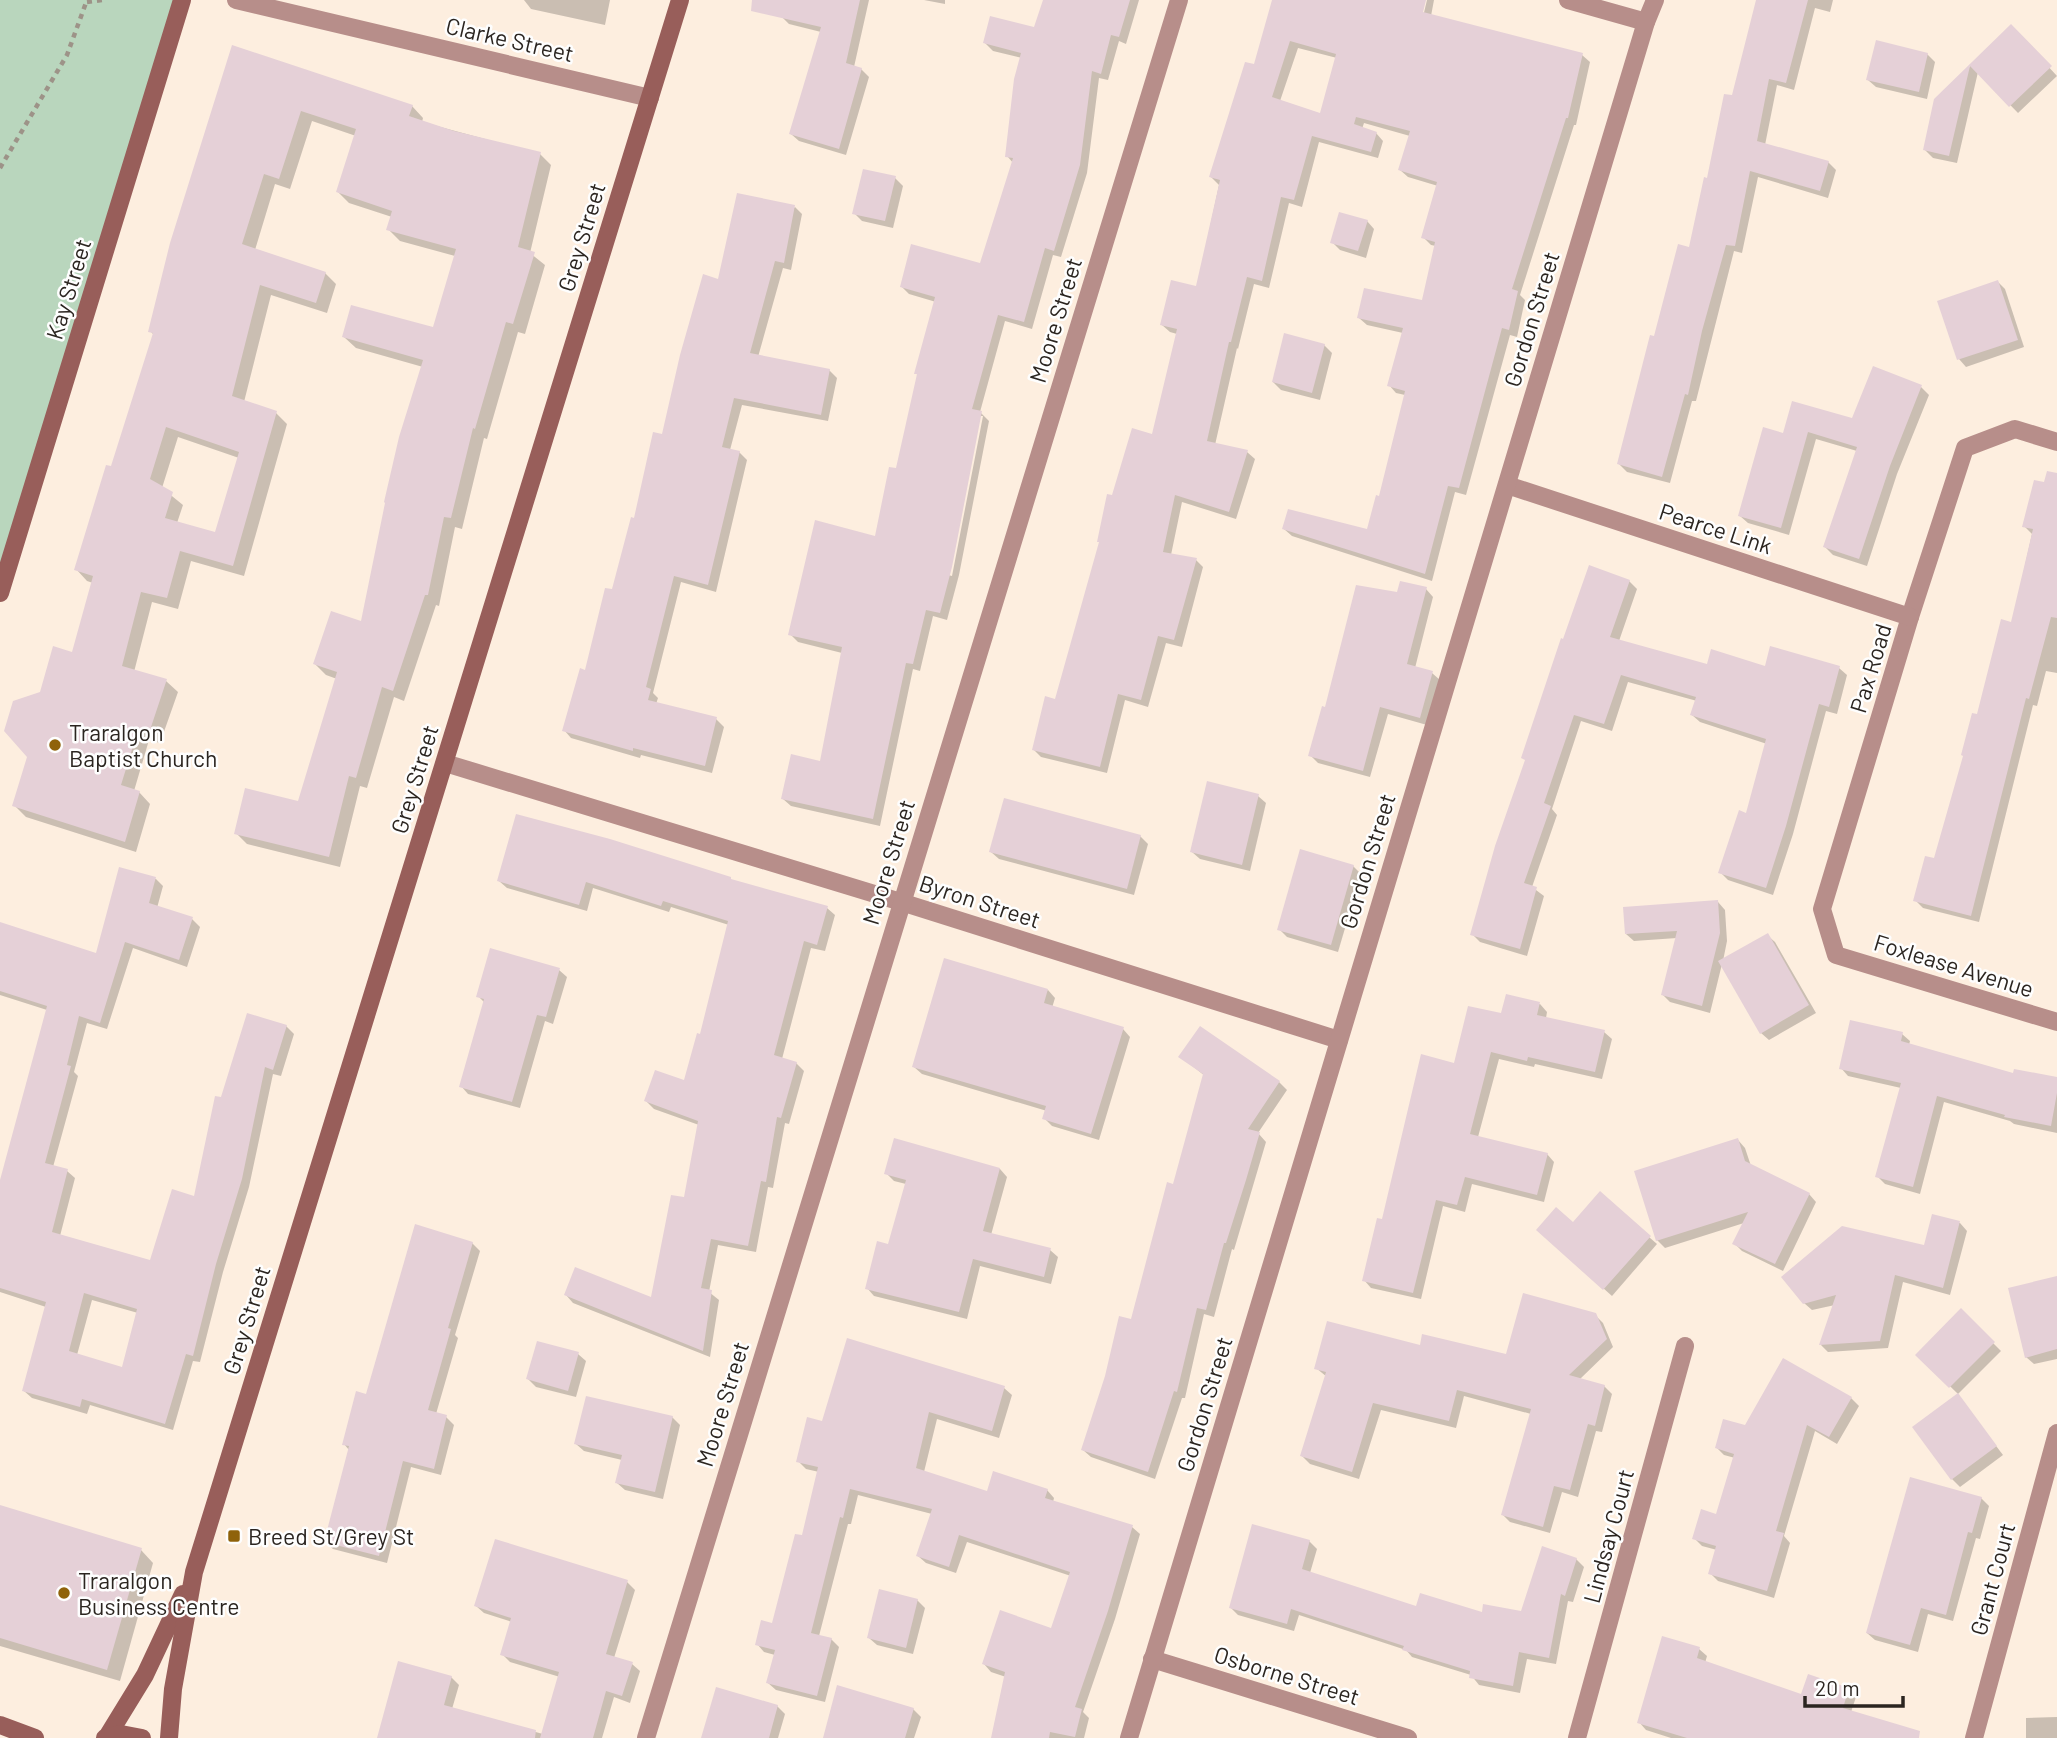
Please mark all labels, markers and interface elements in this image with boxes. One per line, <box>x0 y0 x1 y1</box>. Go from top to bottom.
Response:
street label: Clarke Street <box>443 11 577 67</box>
street label: Grey Street <box>551 179 611 295</box>
street label: Kay Street <box>39 235 97 343</box>
street label: Gordon Street <box>1497 248 1565 390</box>
street label: Moore Street <box>1023 254 1087 386</box>
street label: Pearce Link <box>1656 497 1776 559</box>
street label: Pax Road <box>1843 620 1897 716</box>
place label: Traralgon Baptist Church <box>69 718 217 772</box>
street label: Grey Street <box>384 721 444 837</box>
marker: Traralgon Baptist Church <box>47 737 63 753</box>
street label: Gordon Street <box>1333 790 1401 932</box>
street label: Moore Street <box>856 796 920 928</box>
street label: Byron Street <box>916 868 1044 934</box>
street label: Foxlease Avenue <box>1871 927 2037 1003</box>
street label: Grey Street <box>216 1262 276 1378</box>
street label: Gordon Street <box>1170 1333 1238 1475</box>
street label: Moore Street <box>690 1338 754 1470</box>
street label: Lindsay Court <box>1577 1466 1639 1606</box>
street label: Grant Court <box>1964 1520 2020 1638</box>
place label: Breed St/Grey St <box>248 1522 414 1550</box>
marker: Breed St/Grey St <box>226 1528 242 1544</box>
place label: Traralgon Business Centre <box>78 1566 240 1620</box>
marker: Traralgon Business Centre <box>56 1585 72 1601</box>
street label: Osborne Street <box>1211 1640 1363 1710</box>
scale bar <box>1805 1664 1903 1708</box>
text: 20 m <box>1815 1675 1860 1700</box>

